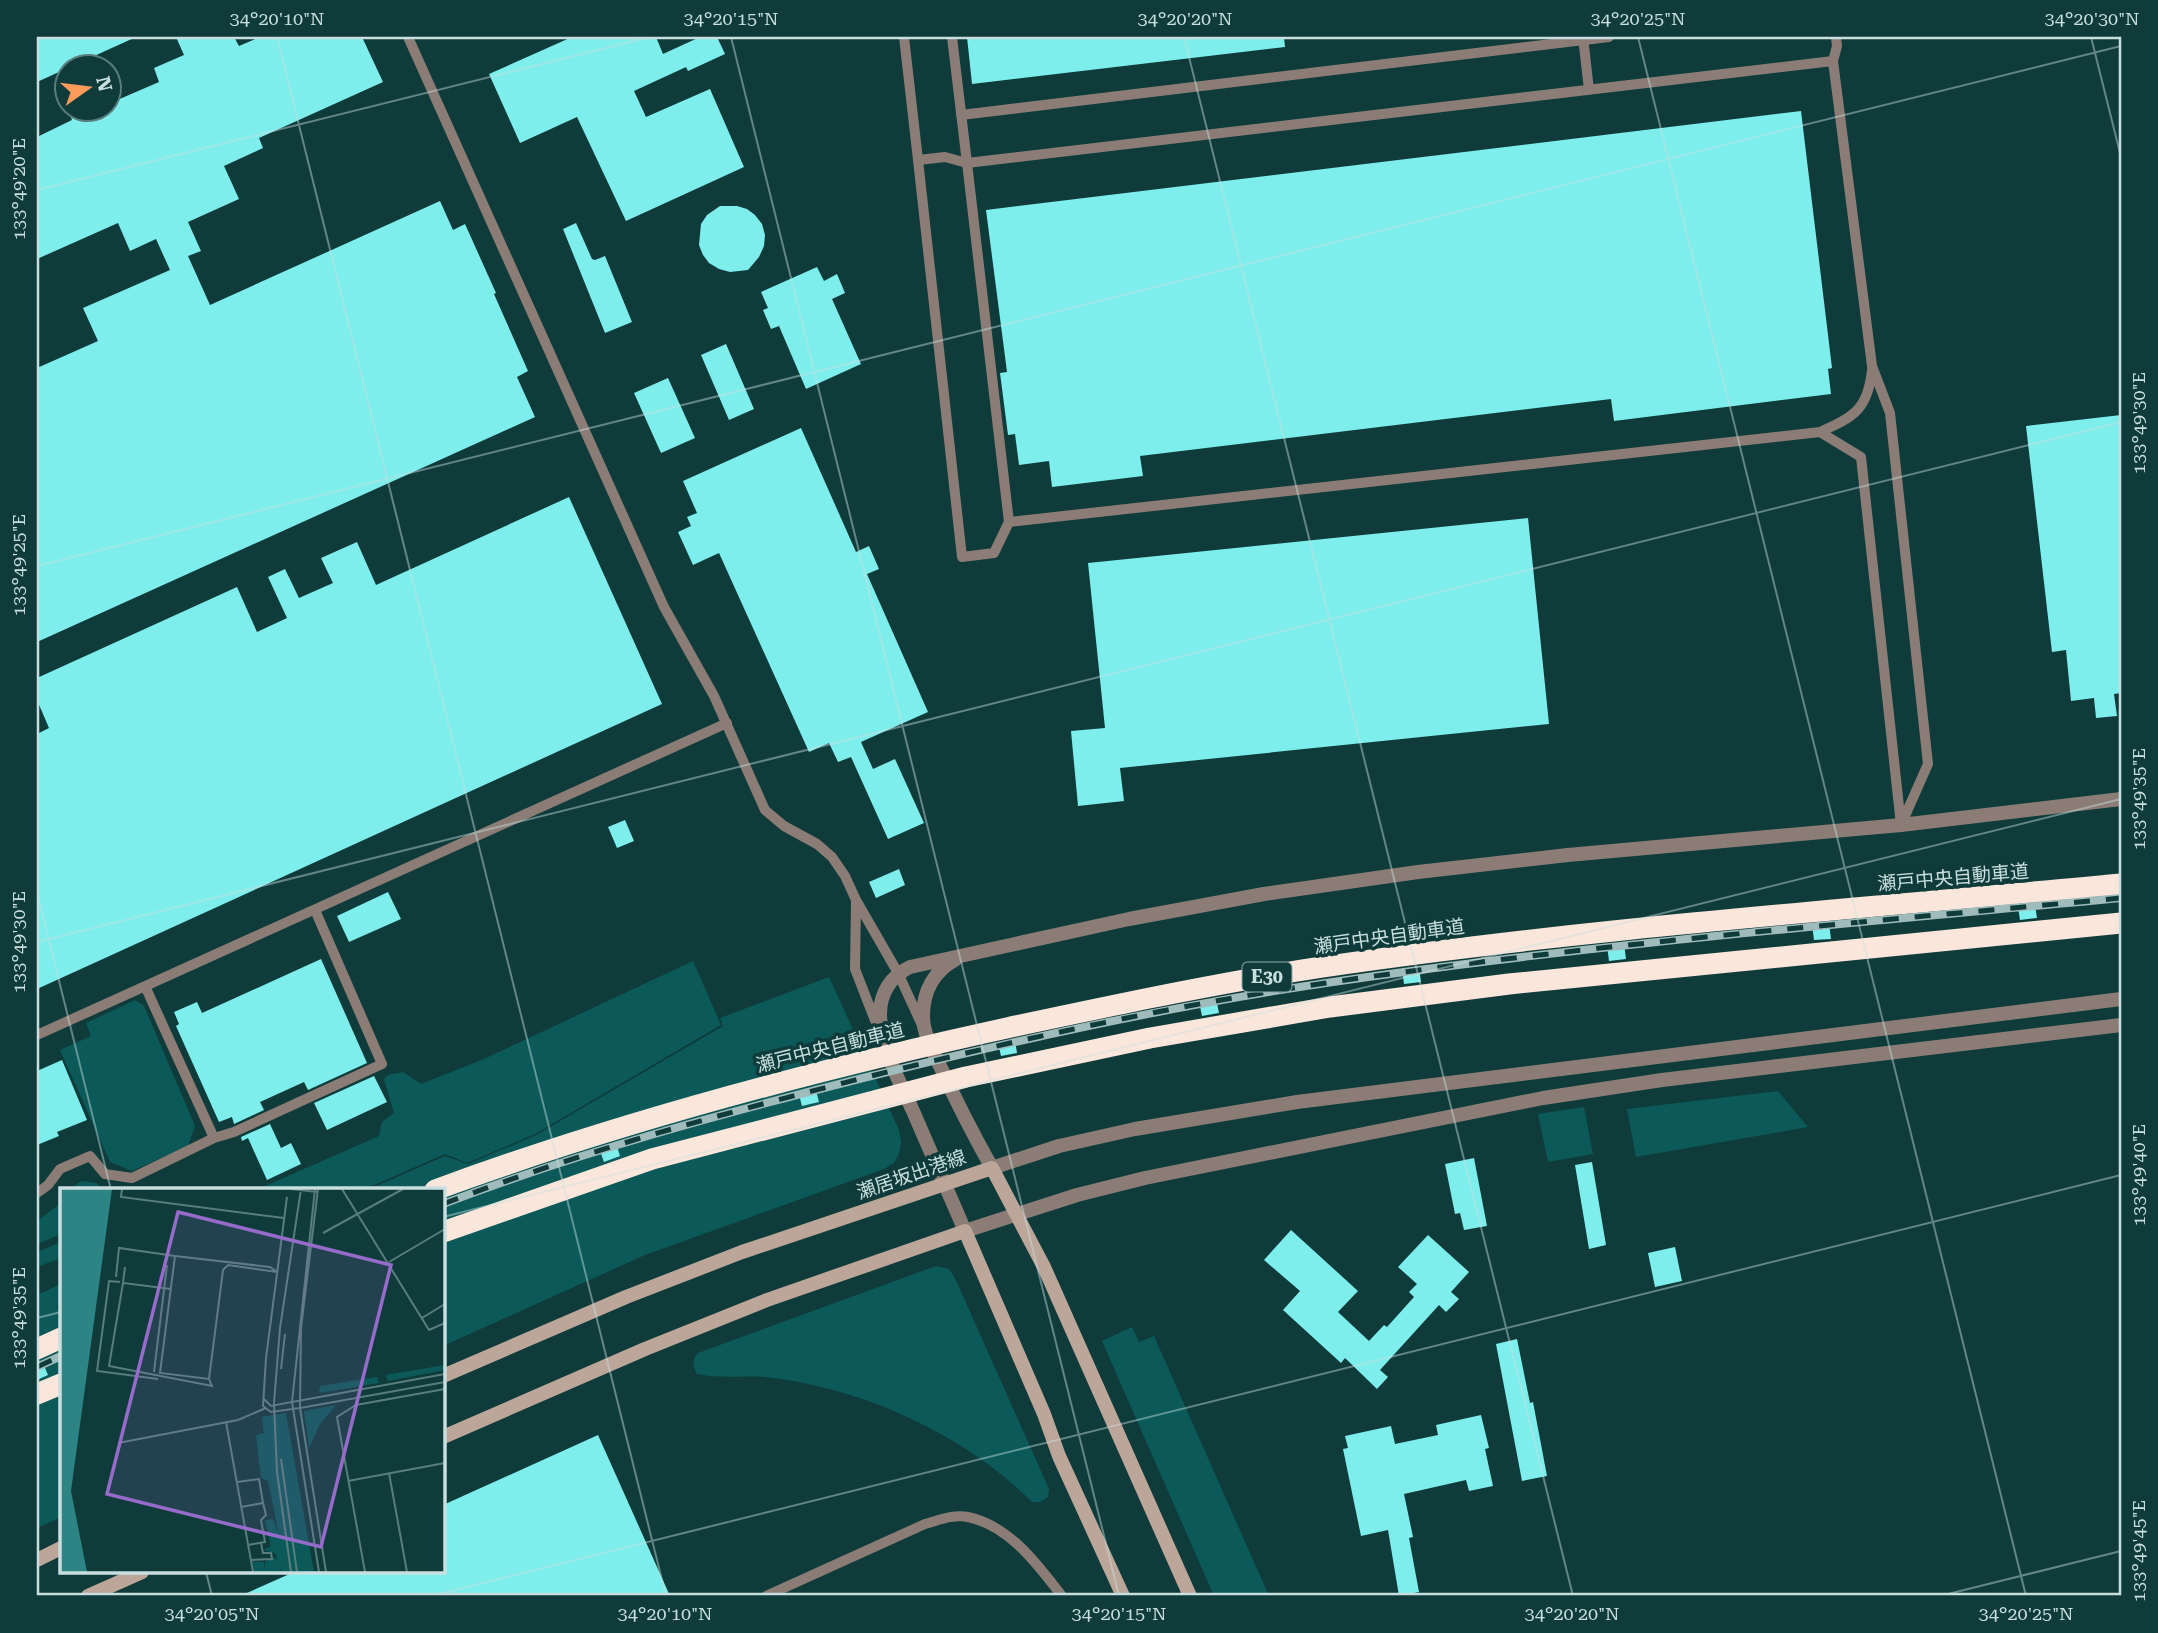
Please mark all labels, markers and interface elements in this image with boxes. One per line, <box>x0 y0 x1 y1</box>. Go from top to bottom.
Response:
text: 34°20'10"N <box>230 8 324 29</box>
text: 34°20'15"N <box>684 8 778 29</box>
text: 34°20'20"N <box>1138 8 1232 29</box>
text: 34°20'25"N <box>1591 8 1685 29</box>
text: 34°20'30"N <box>2045 8 2139 29</box>
north arrow <box>52 52 122 122</box>
text: N <box>91 74 117 94</box>
text: 133°49'20"E <box>8 138 29 240</box>
text: 133°49'30"E <box>2128 372 2149 474</box>
text: 133°49'25"E <box>8 514 29 616</box>
text: 133°49'35"E <box>2128 748 2149 850</box>
street label: 瀬戸中央自動車道 <box>1876 859 2030 896</box>
text: 133°49'30"E <box>8 891 29 993</box>
street label: 瀬戸中央自動車道 <box>1312 915 1466 958</box>
road number: E30 <box>1242 962 1292 992</box>
street label: 瀬戸中央自動車道 <box>754 1018 907 1077</box>
text: 133°49'40"E <box>2128 1124 2149 1226</box>
street label: 瀬居坂出港線 <box>854 1145 969 1204</box>
inset map <box>60 1188 444 1574</box>
text: 133°49'35"E <box>8 1267 29 1369</box>
text: 133°49'45"E <box>2128 1500 2149 1602</box>
text: 34°20'05"N <box>165 1603 259 1624</box>
text: 34°20'10"N <box>618 1603 712 1624</box>
text: 34°20'15"N <box>1072 1603 1166 1624</box>
text: 34°20'20"N <box>1525 1603 1619 1624</box>
text: 34°20'25"N <box>1979 1603 2073 1624</box>

